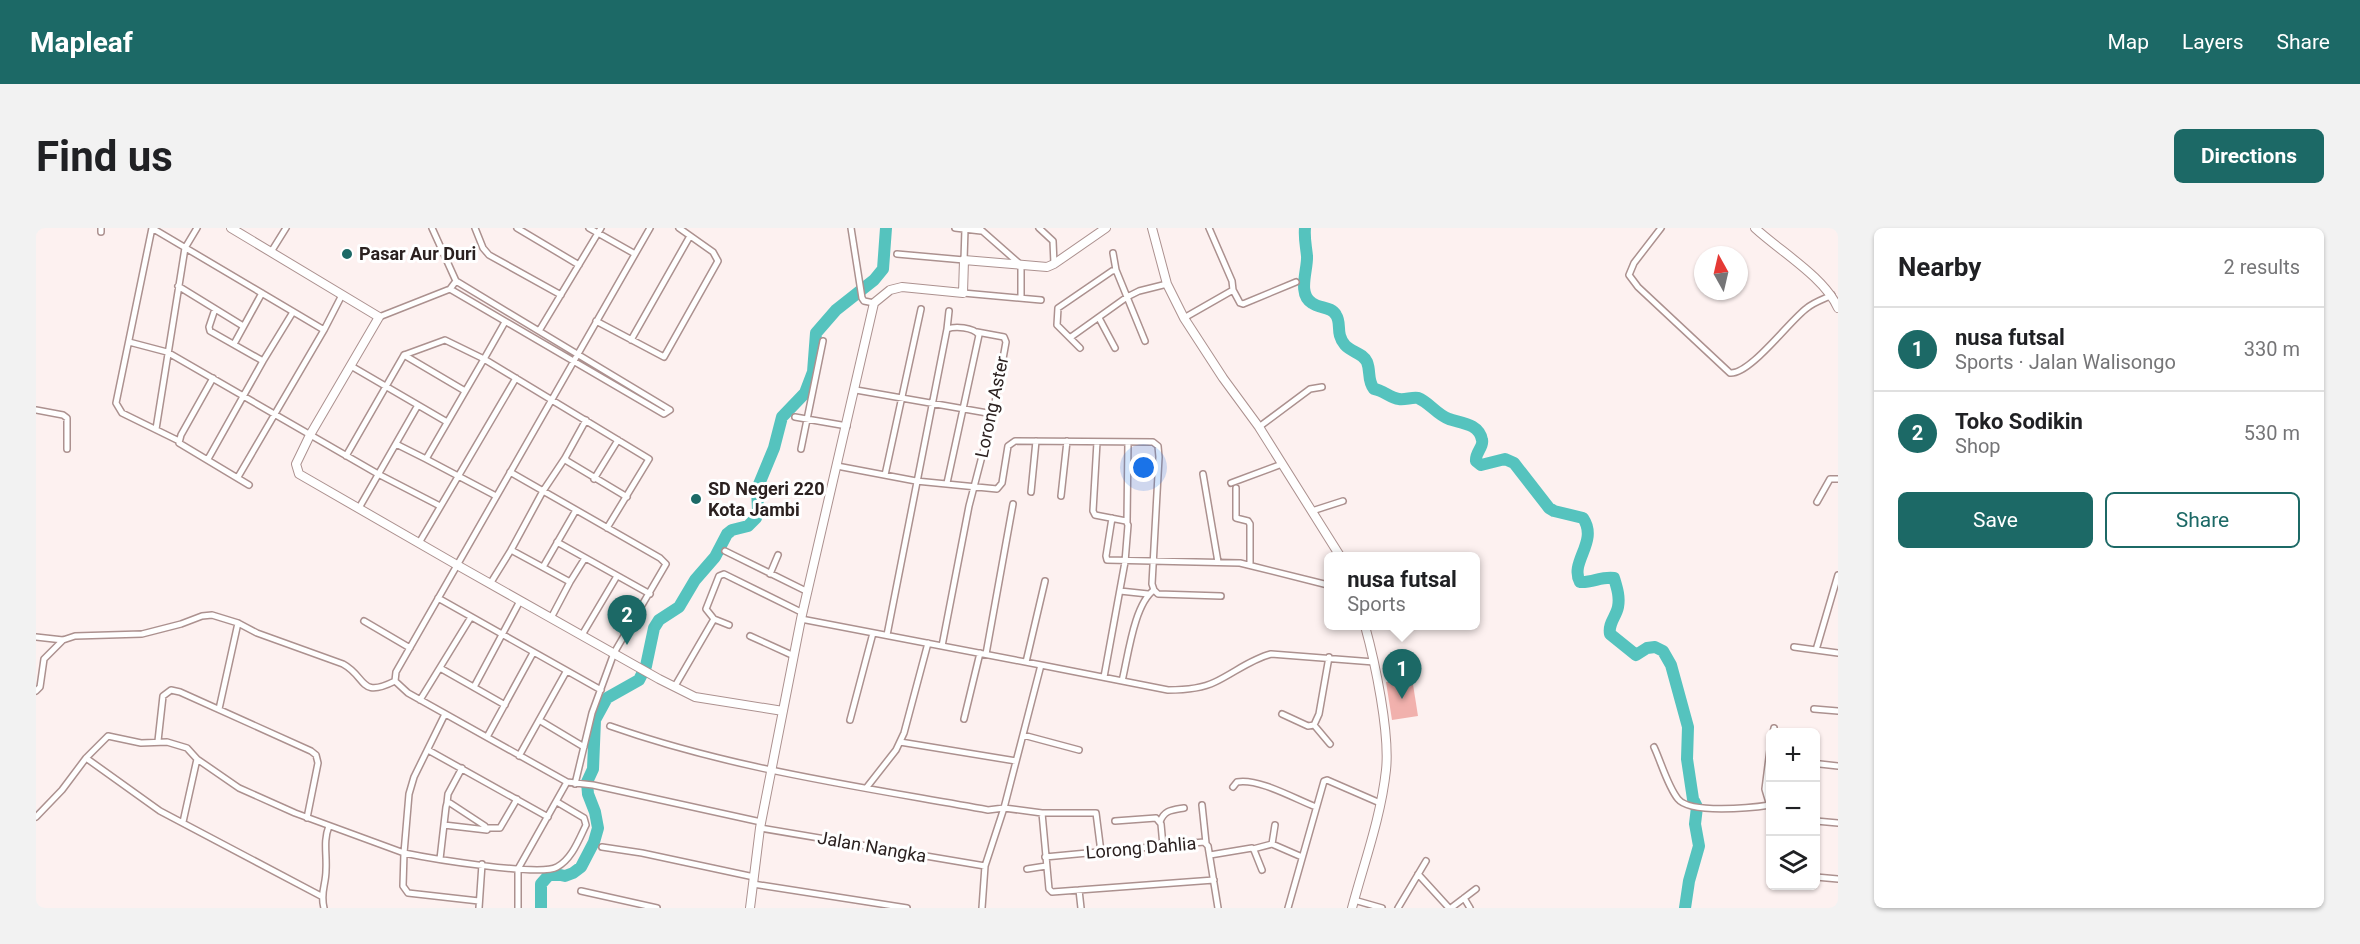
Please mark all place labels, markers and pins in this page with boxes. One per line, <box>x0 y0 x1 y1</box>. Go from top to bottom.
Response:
place label: Pasar Aur Duri <box>359 243 476 264</box>
marker: Pasar Aur Duri <box>340 247 354 261</box>
place label: SD Negeri 220 Kota Jambi <box>708 478 825 520</box>
marker: SD Negeri 220 Kota Jambi <box>689 492 703 506</box>
pin: 2 <box>608 596 646 645</box>
pin: 1 <box>1382 650 1422 699</box>

